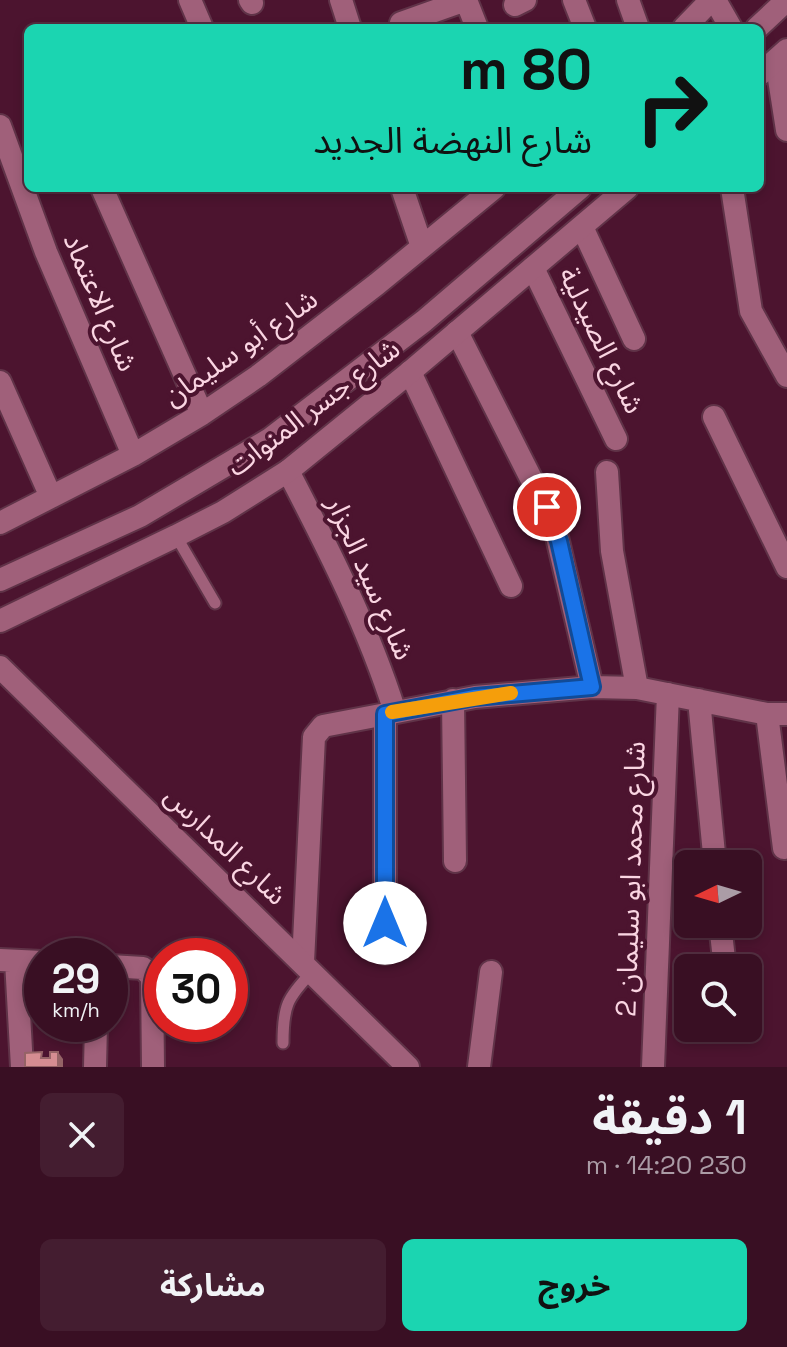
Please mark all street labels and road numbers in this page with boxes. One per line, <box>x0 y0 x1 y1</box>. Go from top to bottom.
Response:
street label: شارع الاعتماد <box>53 227 146 378</box>
street label: شارع الصيدلية <box>548 261 653 421</box>
street label: شارع أبو سليمان <box>156 280 326 416</box>
street label: شارع جسر المنوات <box>219 330 409 486</box>
street label: شارع سيد الجزار <box>316 490 423 667</box>
street label: شارع محمد ابو سليمان 2 <box>607 741 656 1017</box>
street label: شارع المدارس <box>155 778 295 915</box>

